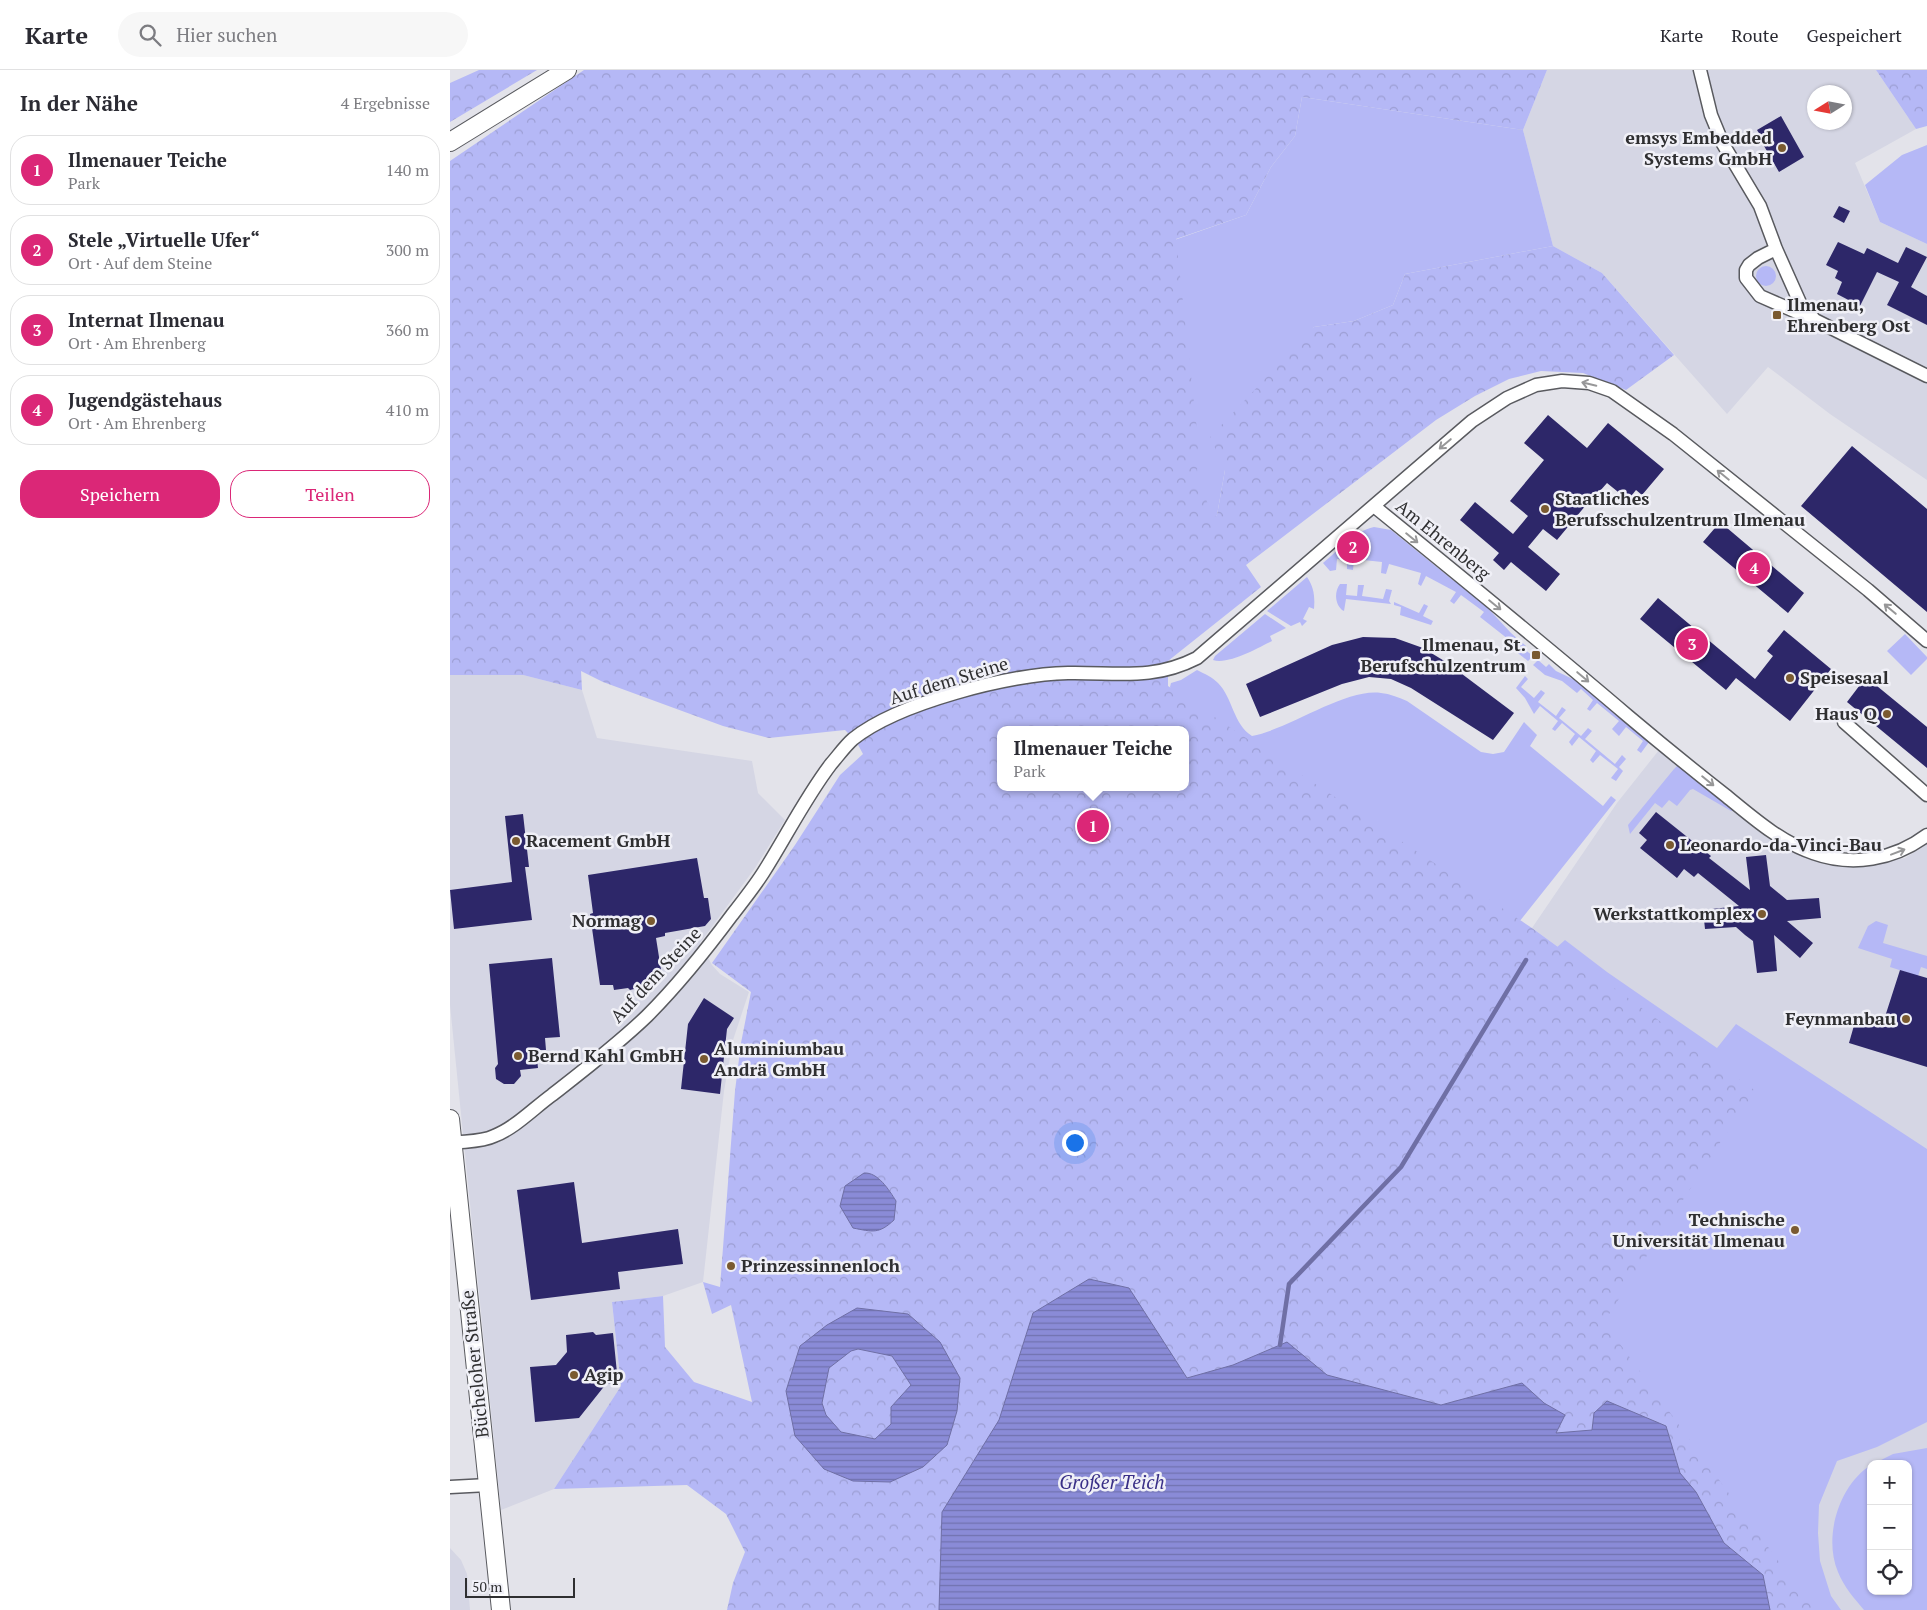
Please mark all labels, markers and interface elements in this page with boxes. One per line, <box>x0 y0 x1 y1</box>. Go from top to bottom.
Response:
search box <box>118 12 468 57</box>
text: Karte <box>25 19 88 51</box>
icon: search <box>136 21 164 49</box>
text: Hier suchen <box>176 22 277 47</box>
text: Karte <box>1660 23 1703 47</box>
text: Route <box>1731 23 1779 47</box>
text: Gespeichert <box>1807 23 1902 47</box>
north arrow <box>1807 85 1852 130</box>
text: In der Nähe <box>20 89 138 117</box>
text: 4 Ergebnisse <box>341 92 430 114</box>
place label: emsys Embedded Systems GmbH <box>1625 125 1772 170</box>
marker: emsys Embedded Systems GmbH <box>1776 142 1788 154</box>
text: Ilmenauer Teiche <box>68 147 227 172</box>
text: 1 <box>32 159 42 181</box>
text: 140 m <box>386 159 429 181</box>
text: Park <box>68 172 100 194</box>
text: Stele „Virtuelle Ufer“ <box>68 227 260 252</box>
text: 2 <box>32 239 42 261</box>
text: 300 m <box>386 239 429 261</box>
text: Ort · Auf dem Steine <box>68 252 212 274</box>
place label: Ilmenau, Ehrenberg Ost <box>1787 292 1910 337</box>
text: Internat Ilmenau <box>68 307 225 332</box>
marker: Ilmenau, Ehrenberg Ost <box>1771 309 1783 321</box>
text: 3 <box>32 319 42 341</box>
text: 360 m <box>386 319 429 341</box>
text: Ort · Am Ehrenberg <box>68 332 206 354</box>
one-way arrow <box>1582 379 1598 389</box>
text: Jugendgästehaus <box>68 387 222 412</box>
text: 4 <box>32 399 42 421</box>
text: 410 m <box>386 399 429 421</box>
text: Ort · Am Ehrenberg <box>68 412 206 434</box>
one-way arrow <box>1439 438 1452 449</box>
one-way arrow <box>1716 469 1729 480</box>
button: Speichern <box>20 470 220 518</box>
button: Teilen <box>230 470 430 518</box>
place label: Staatliches Berufsschulzentrum Ilmenau <box>1555 486 1805 531</box>
street label: Am Ehrenberg <box>1391 494 1496 585</box>
marker: Staatliches Berufsschulzentrum Ilmenau <box>1539 503 1551 515</box>
pin: 2 <box>1337 528 1369 566</box>
one-way arrow <box>1406 532 1419 543</box>
pin: 4 <box>1738 549 1770 587</box>
one-way arrow <box>1488 600 1501 611</box>
one-way arrow <box>1884 604 1897 615</box>
pin: 3 <box>1676 625 1708 663</box>
place label: Ilmenau, St. Berufschulzentrum <box>1360 632 1526 677</box>
marker: Ilmenau, St. Berufschulzentrum <box>1530 649 1542 661</box>
street label: Auf dem Steine <box>887 651 1011 709</box>
place label: Speisesaal <box>1800 665 1889 689</box>
one-way arrow <box>1576 672 1589 683</box>
marker: Speisesaal <box>1784 672 1796 684</box>
place label: Haus Q <box>1815 701 1877 725</box>
marker: Haus Q <box>1881 708 1893 720</box>
popup <box>997 726 1189 791</box>
text: Ilmenauer Teiche <box>1014 735 1173 760</box>
text: Park <box>1014 760 1046 782</box>
one-way arrow <box>1701 776 1714 787</box>
pin: 1 <box>1077 807 1109 845</box>
place label: Racement GmbH <box>526 828 671 852</box>
place label: Leonardo-da-Vinci-Bau <box>1680 832 1882 856</box>
marker: Racement GmbH <box>510 835 522 847</box>
marker: Leonardo-da-Vinci-Bau <box>1664 839 1676 851</box>
one-way arrow <box>1890 847 1905 856</box>
place label: Werkstattkomplex <box>1593 901 1752 925</box>
place label: Normag <box>572 908 642 932</box>
marker: Werkstattkomplex <box>1756 908 1768 920</box>
marker: Normag <box>645 915 657 927</box>
street label: Auf dem Steine <box>605 921 706 1027</box>
place label: Feynmanbau <box>1785 1006 1896 1030</box>
marker: Feynmanbau <box>1900 1013 1912 1025</box>
place label: Aluminiumbau Andrä GmbH <box>714 1036 844 1081</box>
place label: Bernd Kahl GmbH <box>528 1043 683 1067</box>
marker: Bernd Kahl GmbH <box>512 1050 524 1062</box>
marker: Aluminiumbau Andrä GmbH <box>698 1053 710 1065</box>
your location <box>1062 1130 1088 1156</box>
place label: Technische Universität Ilmenau <box>1613 1207 1785 1252</box>
marker: Technische Universität Ilmenau <box>1789 1224 1801 1236</box>
place label: Prinzessinnenloch <box>741 1253 900 1277</box>
marker: Prinzessinnenloch <box>725 1260 737 1272</box>
street label: Bücheloher Straße <box>454 1289 494 1439</box>
place label: Agip <box>584 1362 624 1386</box>
marker: Agip <box>568 1369 580 1381</box>
map controls <box>1867 1460 1912 1595</box>
button: + <box>1867 1460 1912 1505</box>
water label: Großer Teich <box>1059 1469 1165 1494</box>
button: − <box>1867 1505 1912 1550</box>
button: locate <box>1867 1550 1912 1595</box>
scale bar <box>465 1575 575 1598</box>
text: 50 m <box>472 1577 502 1596</box>

